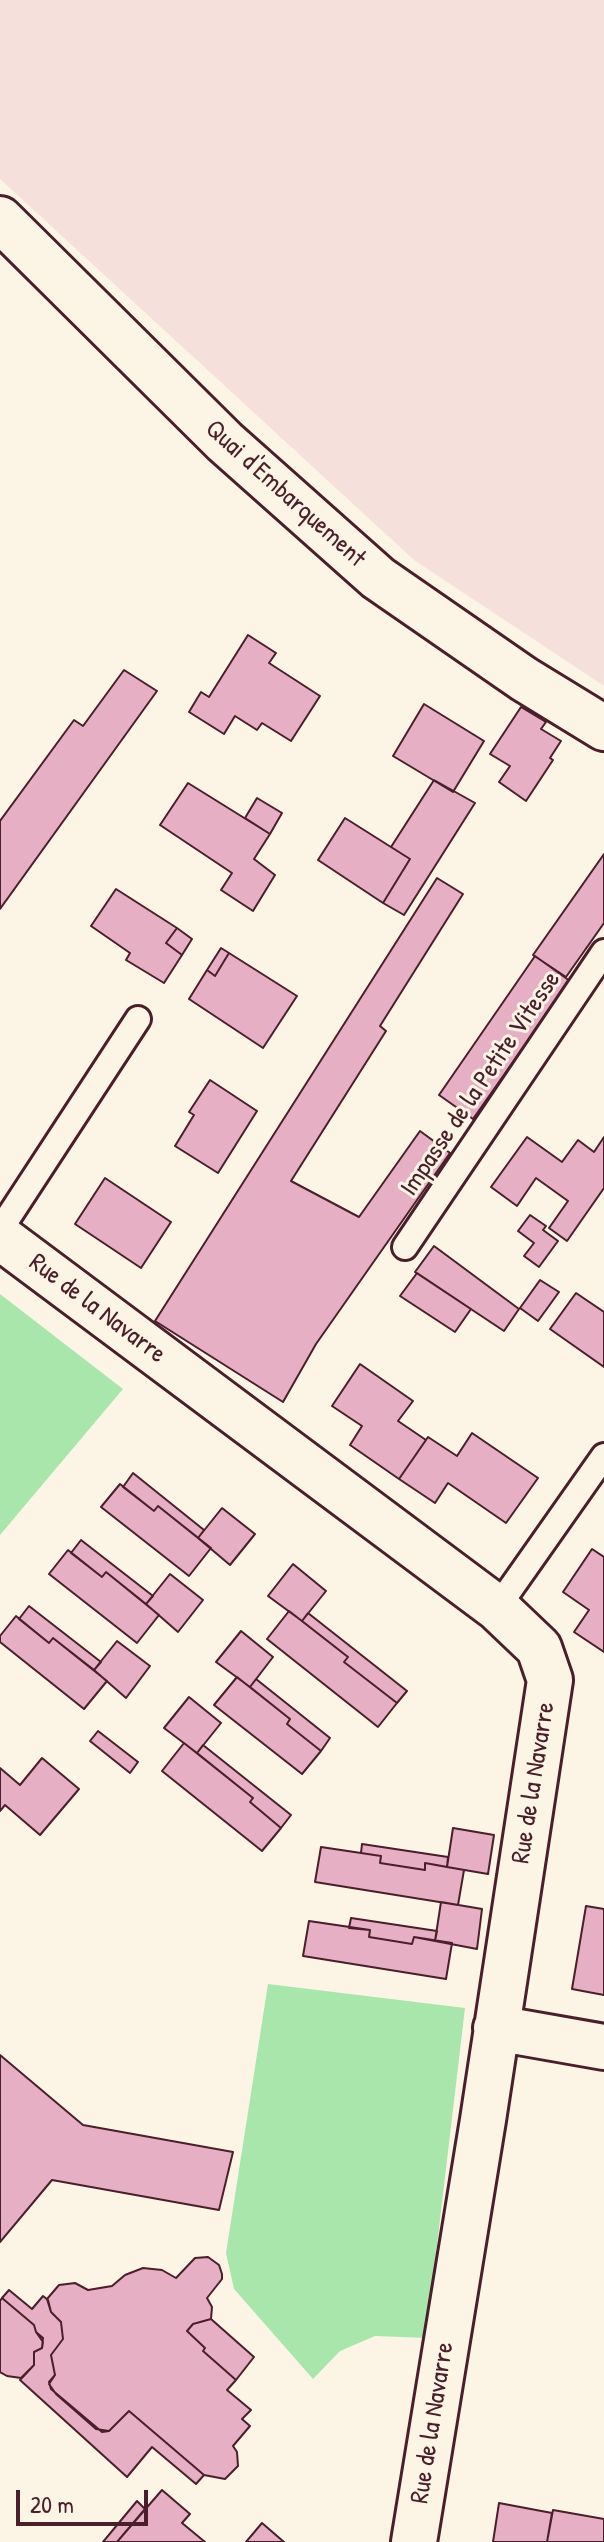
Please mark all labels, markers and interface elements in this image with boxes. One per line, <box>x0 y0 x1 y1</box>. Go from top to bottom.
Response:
street label: Quai d'Embarquement <box>198 414 372 574</box>
street label: Impasse de la Petite Vitesse <box>394 966 568 1202</box>
street label: Rue de la Navarre <box>22 1247 172 1371</box>
street label: Rue de la Navarre <box>506 1700 562 1866</box>
street label: Rue de la Navarre <box>405 2340 461 2506</box>
scale bar <box>20 2474 152 2524</box>
text: 20 m <box>30 2488 74 2520</box>

